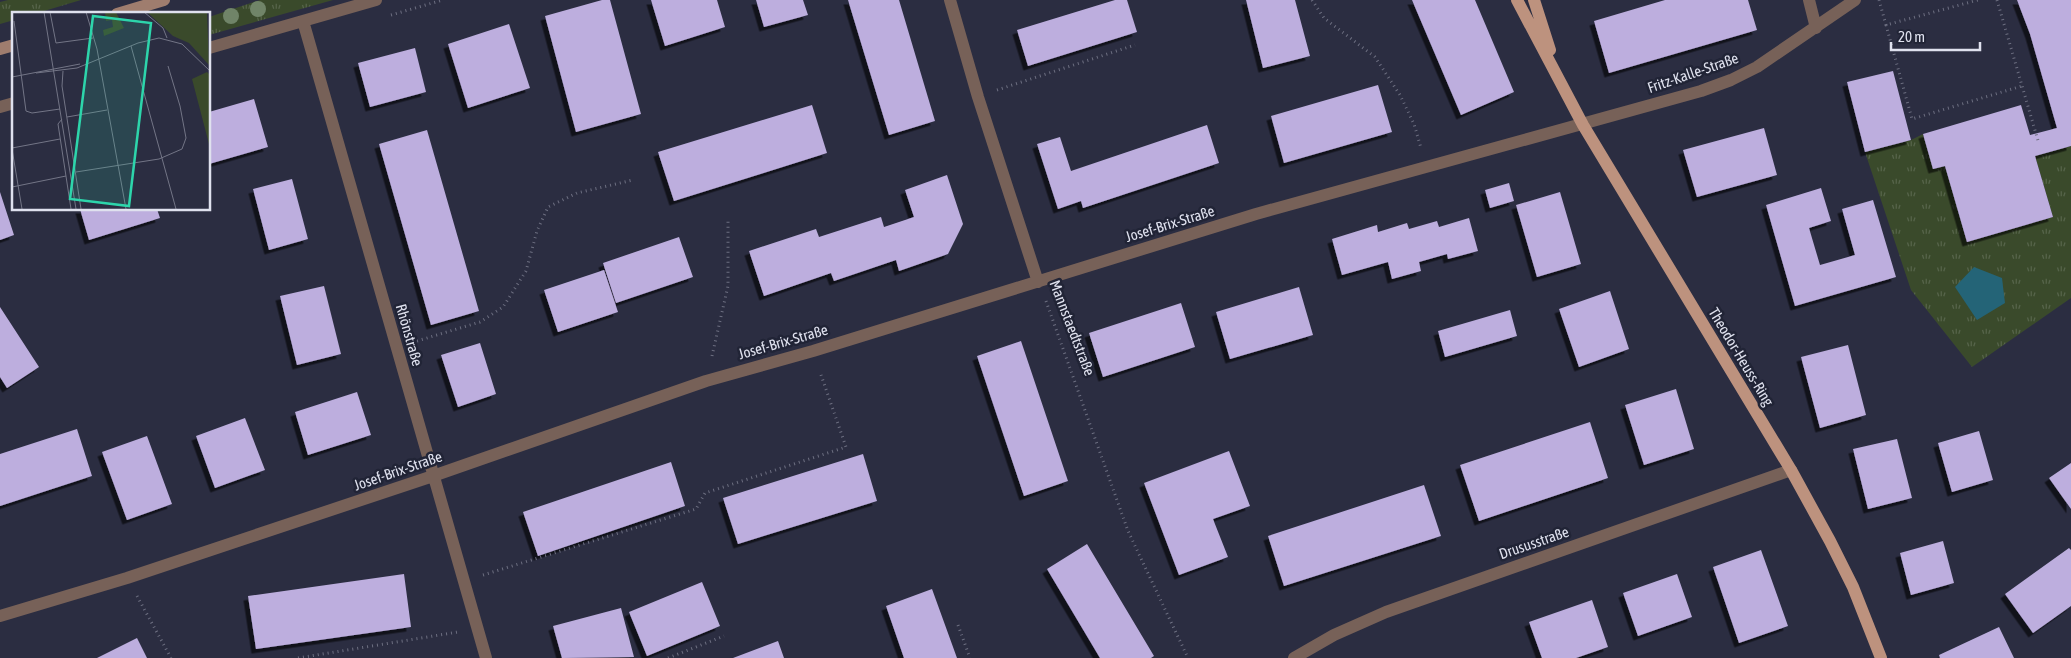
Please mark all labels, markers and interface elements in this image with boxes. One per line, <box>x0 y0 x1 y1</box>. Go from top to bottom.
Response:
inset map <box>12 12 210 210</box>
scale bar <box>1891 20 1980 52</box>
text: 20 m <box>1898 28 1925 45</box>
street label: Fritz-Kalle-Straße <box>1645 49 1741 96</box>
street label: Josef-Brix-Straße <box>1123 202 1217 245</box>
street label: Mannstaedtstraße <box>1046 278 1099 378</box>
street label: Rhönstraße <box>393 302 426 368</box>
street label: Theodor-Heuss-Ring <box>1705 305 1778 409</box>
street label: Josef-Brix-Straße <box>736 321 830 362</box>
street label: Josef-Brix-Straße <box>351 447 444 494</box>
street label: Drususstraße <box>1497 523 1571 562</box>

